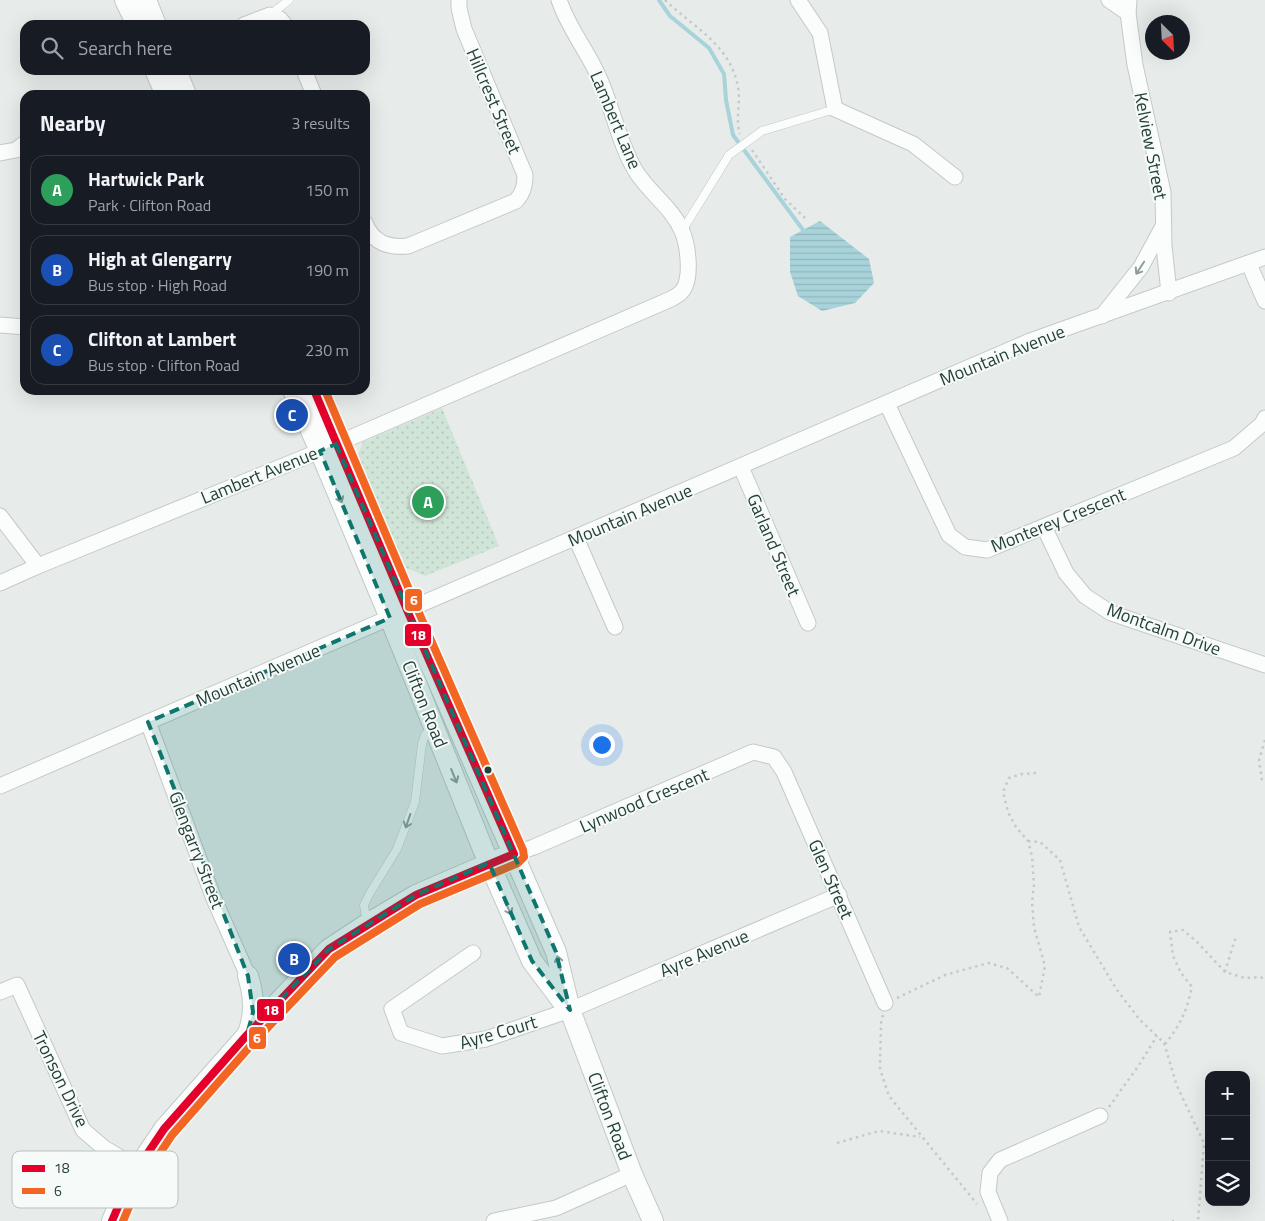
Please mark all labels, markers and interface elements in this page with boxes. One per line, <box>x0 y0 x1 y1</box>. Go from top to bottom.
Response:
north arrow <box>1145 15 1190 60</box>
search box <box>20 20 370 75</box>
text: Search here <box>78 33 172 62</box>
icon: search <box>38 34 66 62</box>
street label: Hillcrest Street <box>460 44 529 159</box>
street label: Lambert Lane <box>583 67 649 173</box>
street label: Kelview Street <box>1127 90 1175 203</box>
text: Nearby <box>40 107 105 139</box>
text: 3 results <box>291 111 350 135</box>
text: Hartwick Park <box>88 164 204 193</box>
text: A <box>52 178 62 202</box>
text: 150 m <box>305 178 349 202</box>
text: Park · Clifton Road <box>88 193 211 217</box>
text: High at Glengarry <box>88 244 232 273</box>
text: B <box>52 258 62 282</box>
text: 190 m <box>305 258 349 282</box>
one-way arrow <box>1134 261 1144 275</box>
text: Bus stop · High Road <box>88 273 227 297</box>
street label: Mountain Avenue <box>935 318 1069 392</box>
text: Clifton at Lambert <box>88 324 236 353</box>
text: C <box>53 338 61 362</box>
text: 230 m <box>305 338 349 362</box>
text: Bus stop · Clifton Road <box>88 353 240 377</box>
pin: C <box>276 396 308 434</box>
street label: Lambert Avenue <box>196 439 322 511</box>
street label: Mountain Avenue <box>564 477 696 553</box>
street label: Monterey Crescent <box>987 480 1130 559</box>
pin: A <box>412 483 444 521</box>
one-way arrow <box>335 488 344 503</box>
street label: Garland Street <box>740 490 808 601</box>
line badge: 6 <box>404 588 423 612</box>
text: 6 <box>410 589 418 610</box>
street label: Montcalm Drive <box>1103 596 1225 662</box>
line badge: 18 <box>404 623 432 647</box>
text: 18 <box>410 624 426 645</box>
street label: Mountain Avenue <box>192 637 324 713</box>
street label: Clifton Road <box>395 656 455 752</box>
your location <box>589 732 615 758</box>
street label: Lynwood Crescent <box>575 760 713 839</box>
unlabelled marker <box>483 765 493 775</box>
one-way arrow <box>450 768 459 783</box>
street label: Glengarry Street <box>162 787 232 913</box>
one-way arrow <box>403 812 413 828</box>
street label: Glen Street <box>802 835 861 924</box>
one-way arrow <box>504 900 514 915</box>
street label: Ayre Avenue <box>655 922 753 984</box>
pin: B <box>278 940 310 978</box>
one-way arrow <box>554 955 563 971</box>
line badge: 18 <box>256 998 285 1022</box>
text: 18 <box>263 999 279 1020</box>
street label: Ayre Court <box>456 1008 541 1056</box>
street label: Tronson Drive <box>26 1026 96 1132</box>
line badge: 6 <box>248 1026 267 1050</box>
text: 6 <box>253 1027 261 1048</box>
street label: Clifton Road <box>581 1068 639 1164</box>
map controls <box>1205 1071 1250 1206</box>
button: + <box>1205 1071 1250 1116</box>
button: − <box>1205 1116 1250 1161</box>
legend <box>12 1151 178 1208</box>
text: 18 <box>54 1157 70 1178</box>
button: layers <box>1205 1161 1250 1206</box>
text: 6 <box>54 1180 62 1201</box>

